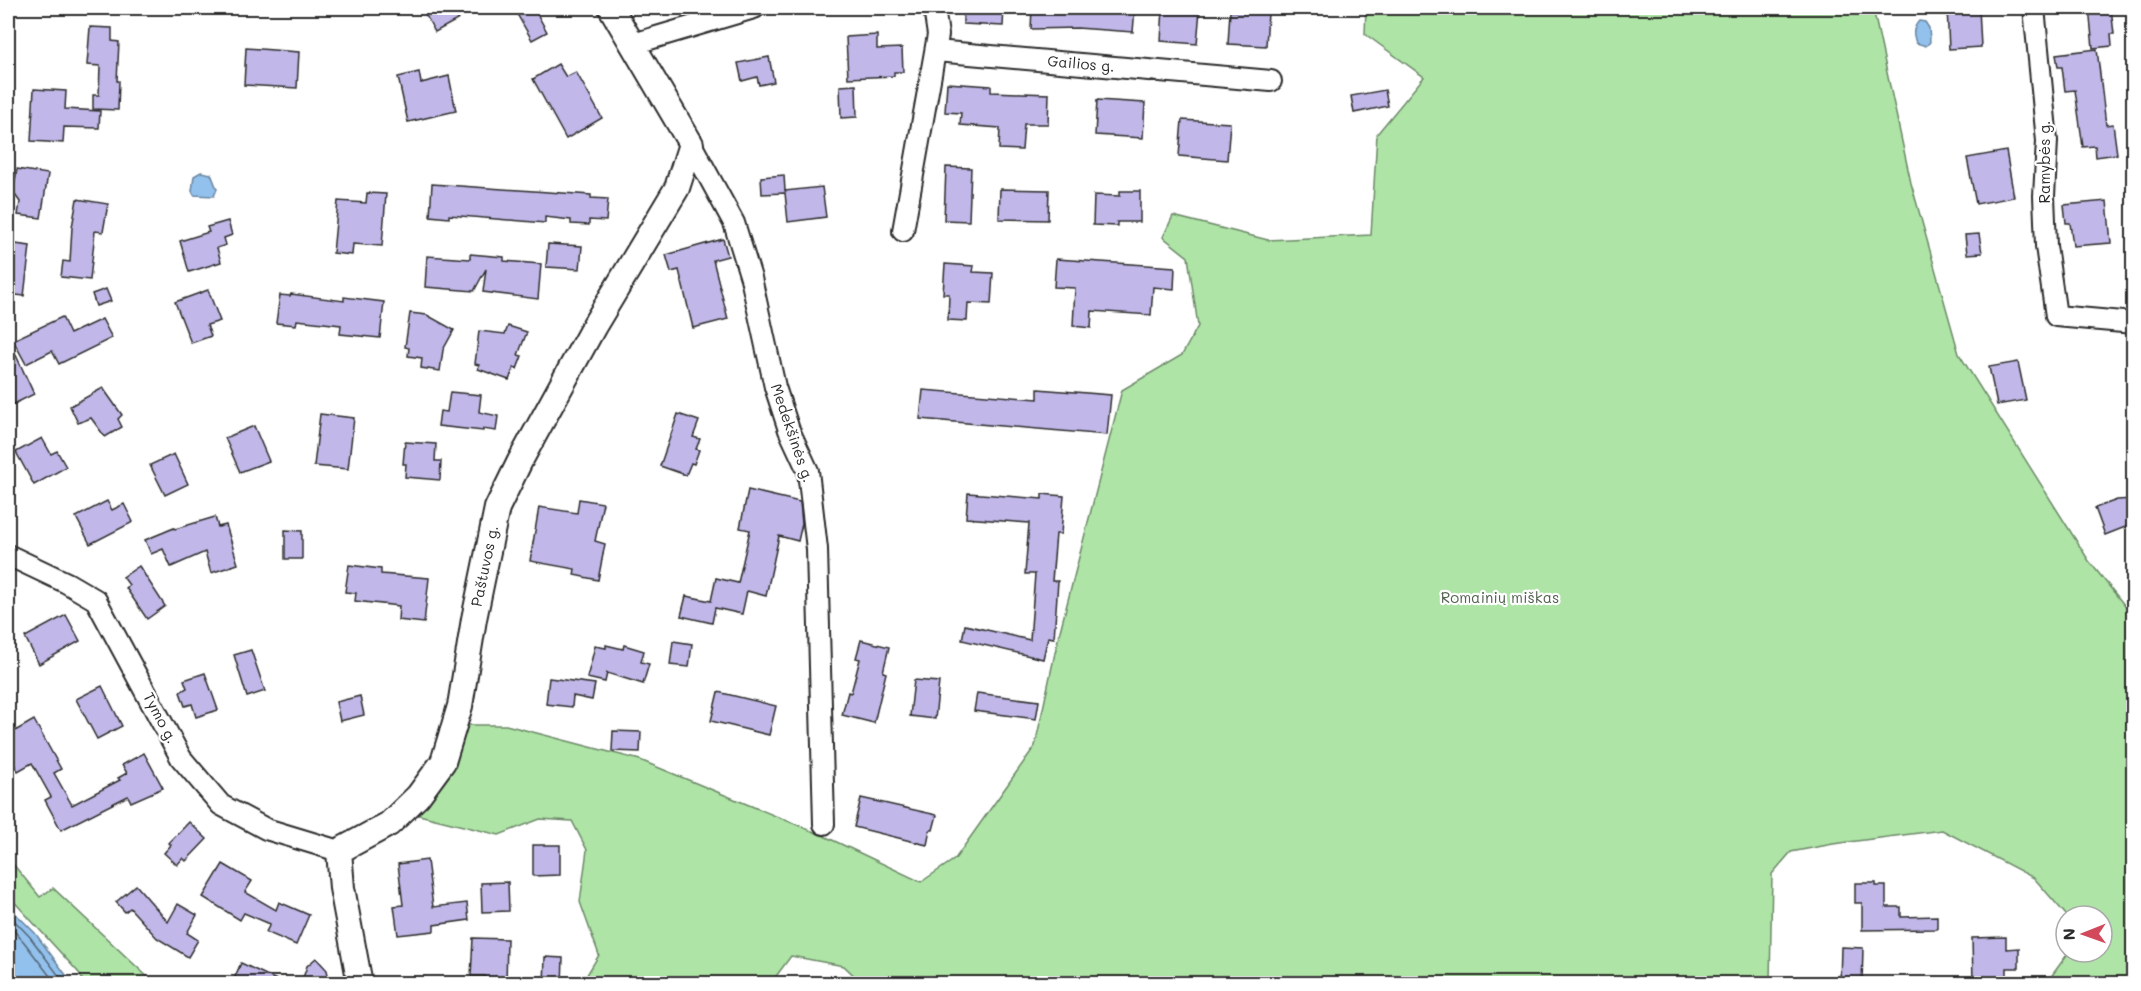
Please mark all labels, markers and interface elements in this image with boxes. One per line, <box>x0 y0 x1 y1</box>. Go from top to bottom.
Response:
street label: Gailios g. <box>1047 50 1116 76</box>
street label: Ramybės g. <box>2034 120 2054 204</box>
street label: Medekšinės g. <box>767 381 819 485</box>
street label: Paštuvos g. <box>466 523 502 608</box>
park label: Romainių miškas <box>1441 587 1559 607</box>
street label: Tymo g. <box>139 689 183 746</box>
north arrow <box>2054 904 2114 964</box>
text: N <box>2058 928 2079 941</box>

